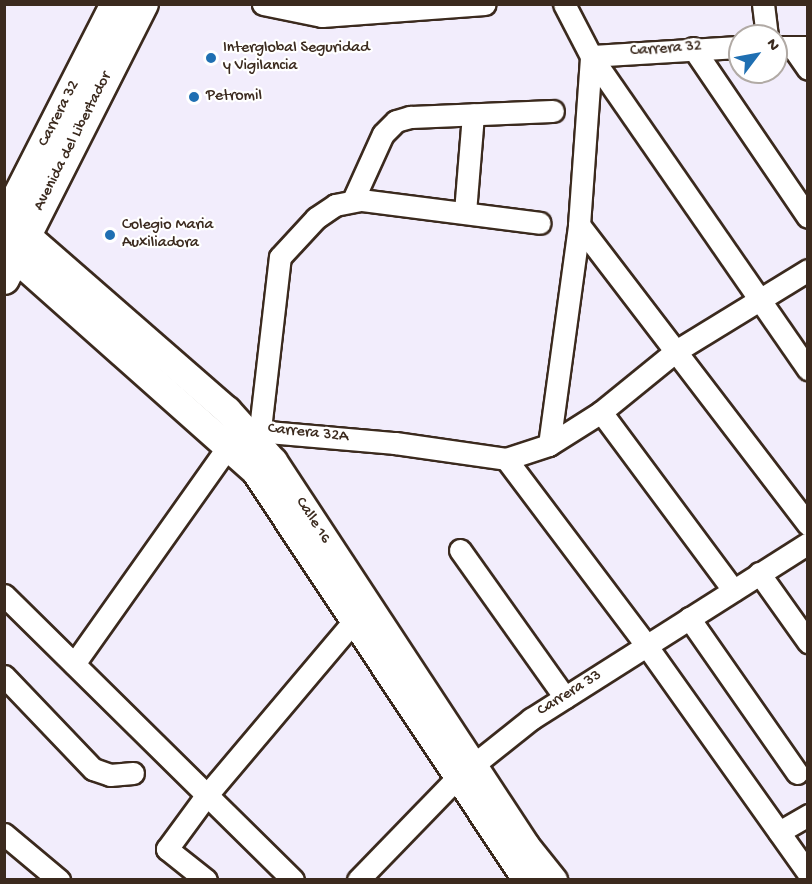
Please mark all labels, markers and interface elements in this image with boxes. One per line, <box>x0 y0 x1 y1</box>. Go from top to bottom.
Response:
north arrow <box>728 24 788 84</box>
text: N <box>761 36 783 55</box>
street label: Carrera 32 <box>630 38 702 62</box>
place label: Interglobal Seguridad y Vigilancia <box>223 39 370 77</box>
marker: Interglobal Seguridad y Vigilancia <box>204 51 218 65</box>
street label: Avenida del Libertador <box>31 69 117 215</box>
street label: Carrera 32 <box>35 78 85 150</box>
place label: Petromil <box>206 87 262 107</box>
marker: Petromil <box>187 90 201 104</box>
place label: Colegio Maria Auxiliadora <box>122 216 213 254</box>
marker: Colegio Maria Auxiliadora <box>103 228 117 242</box>
street label: Carrera 32A <box>267 420 349 448</box>
street label: Calle 16 <box>290 494 334 548</box>
street label: Carrera 33 <box>534 667 606 721</box>

